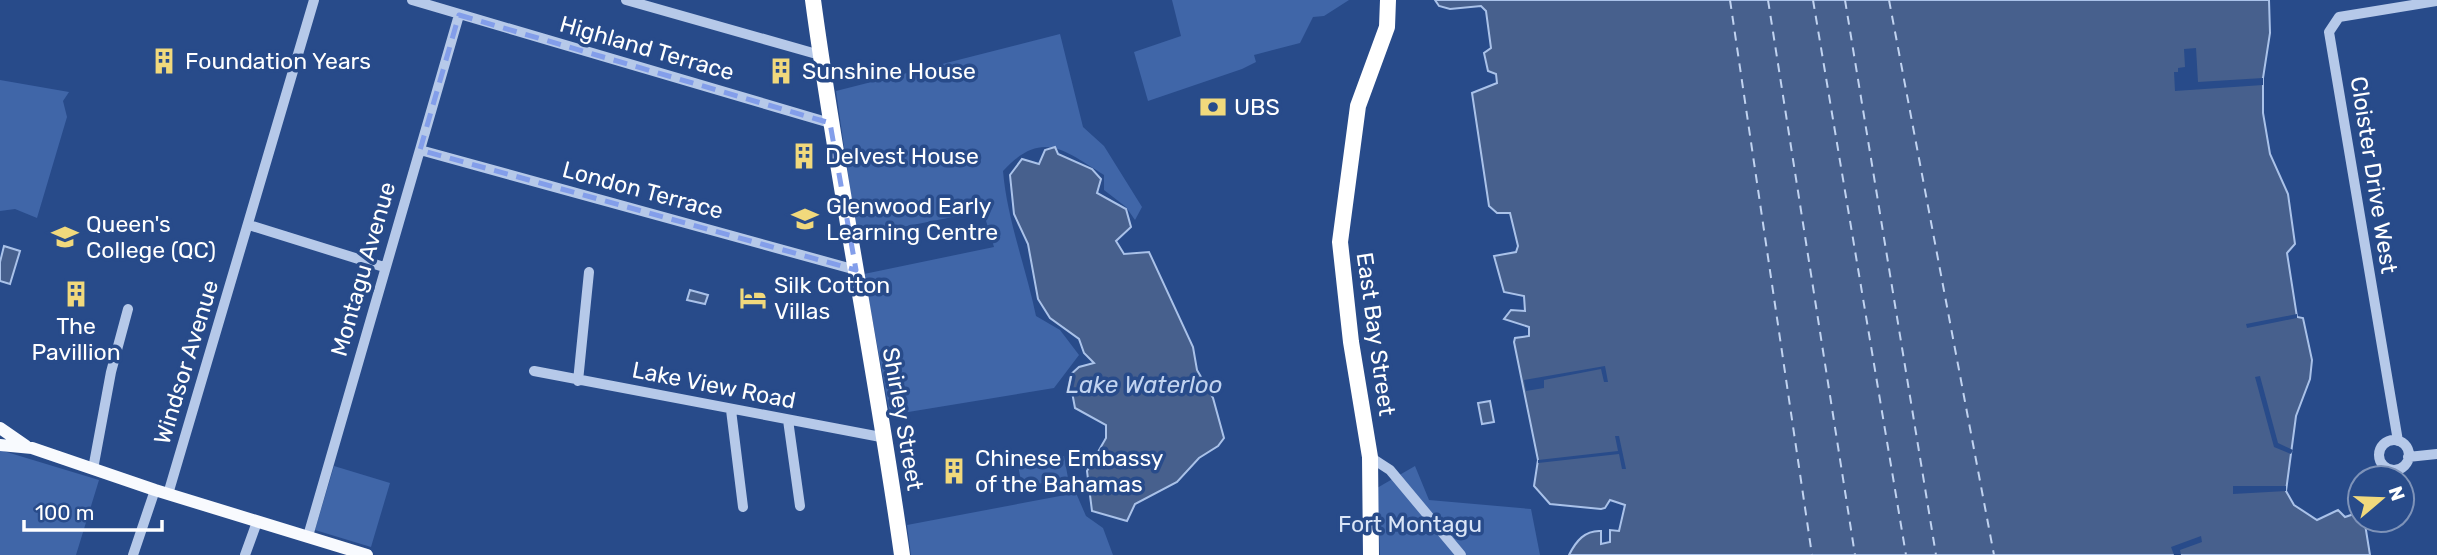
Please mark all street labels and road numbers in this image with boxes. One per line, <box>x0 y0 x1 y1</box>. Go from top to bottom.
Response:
street label: Highland Terrace <box>557 10 737 86</box>
street label: Cloister Drive West <box>2345 74 2403 276</box>
street label: London Terrace <box>560 155 726 225</box>
street label: Montagu Avenue <box>325 179 401 359</box>
street label: East Bay Street <box>1351 250 1401 418</box>
street label: Windsor Avenue <box>148 276 224 448</box>
street label: Shirley Street <box>877 345 929 493</box>
street label: Lake View Road <box>630 355 798 415</box>

